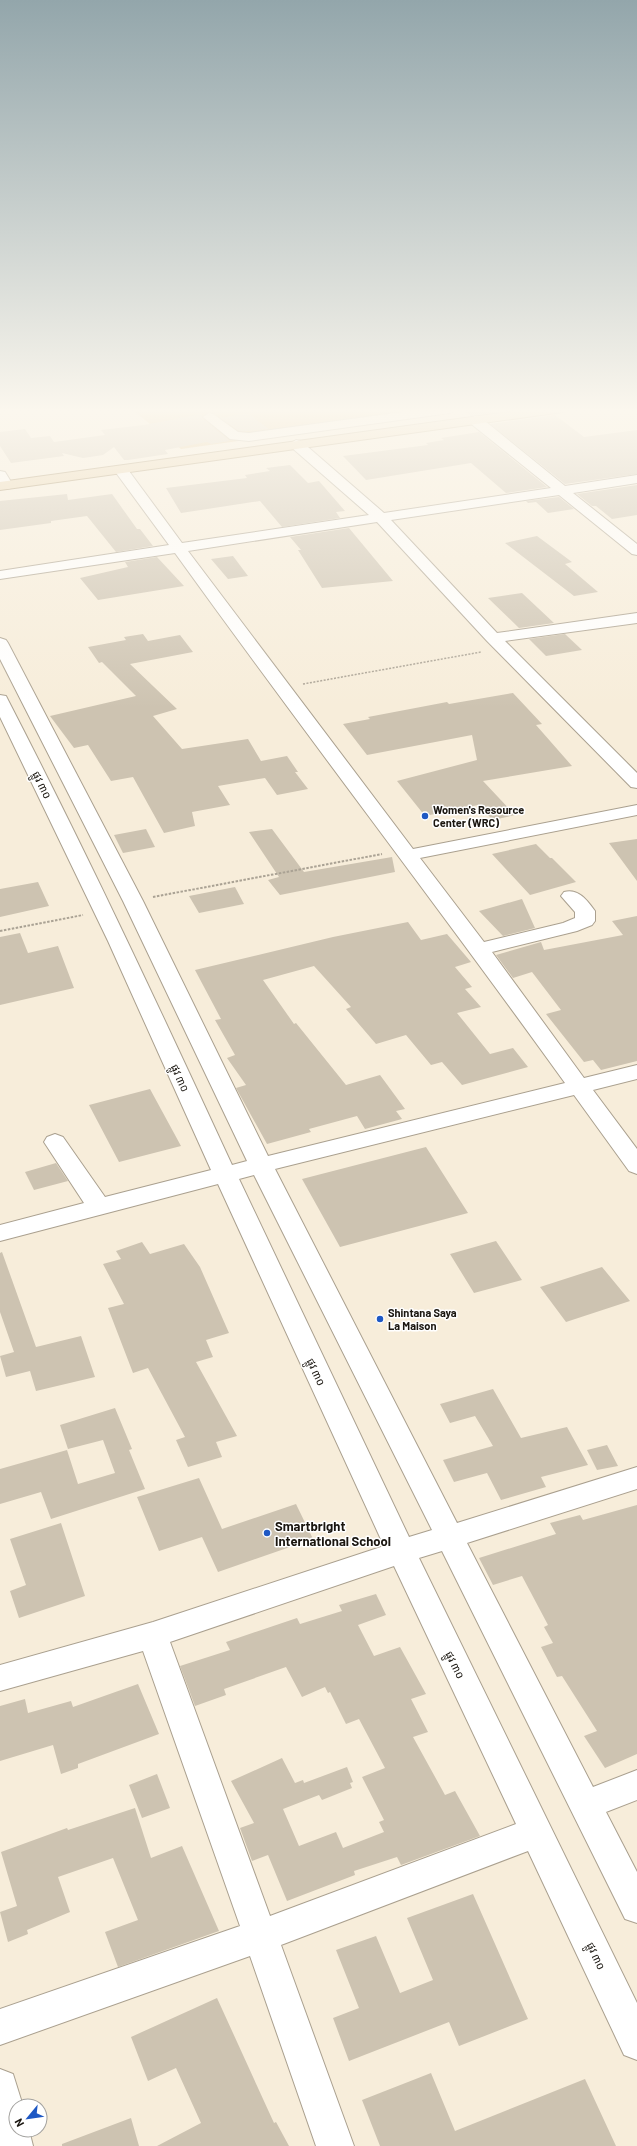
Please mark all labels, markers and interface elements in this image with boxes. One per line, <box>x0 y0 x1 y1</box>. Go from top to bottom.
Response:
street label: ផ្លូវ ៣០ <box>26 769 55 803</box>
place label: Women's Resource Center (WRC) <box>433 803 524 829</box>
marker: Women's Resource Center (WRC) <box>420 811 430 821</box>
street label: ផ្លូវ ៣០ <box>165 1062 192 1096</box>
place label: Shintana Saya La Maison <box>388 1306 457 1332</box>
marker: Shintana Saya La Maison <box>375 1314 385 1324</box>
street label: ផ្លូវ ៣០ <box>301 1356 329 1390</box>
place label: Smartbright International School <box>275 1518 391 1549</box>
marker: Smartbright International School <box>262 1528 272 1538</box>
street label: ផ្លូវ ៣០ <box>439 1649 468 1683</box>
street label: ផ្លូវ ៣០ <box>581 1940 609 1974</box>
north arrow <box>8 2098 48 2138</box>
text: N <box>11 2117 26 2129</box>

